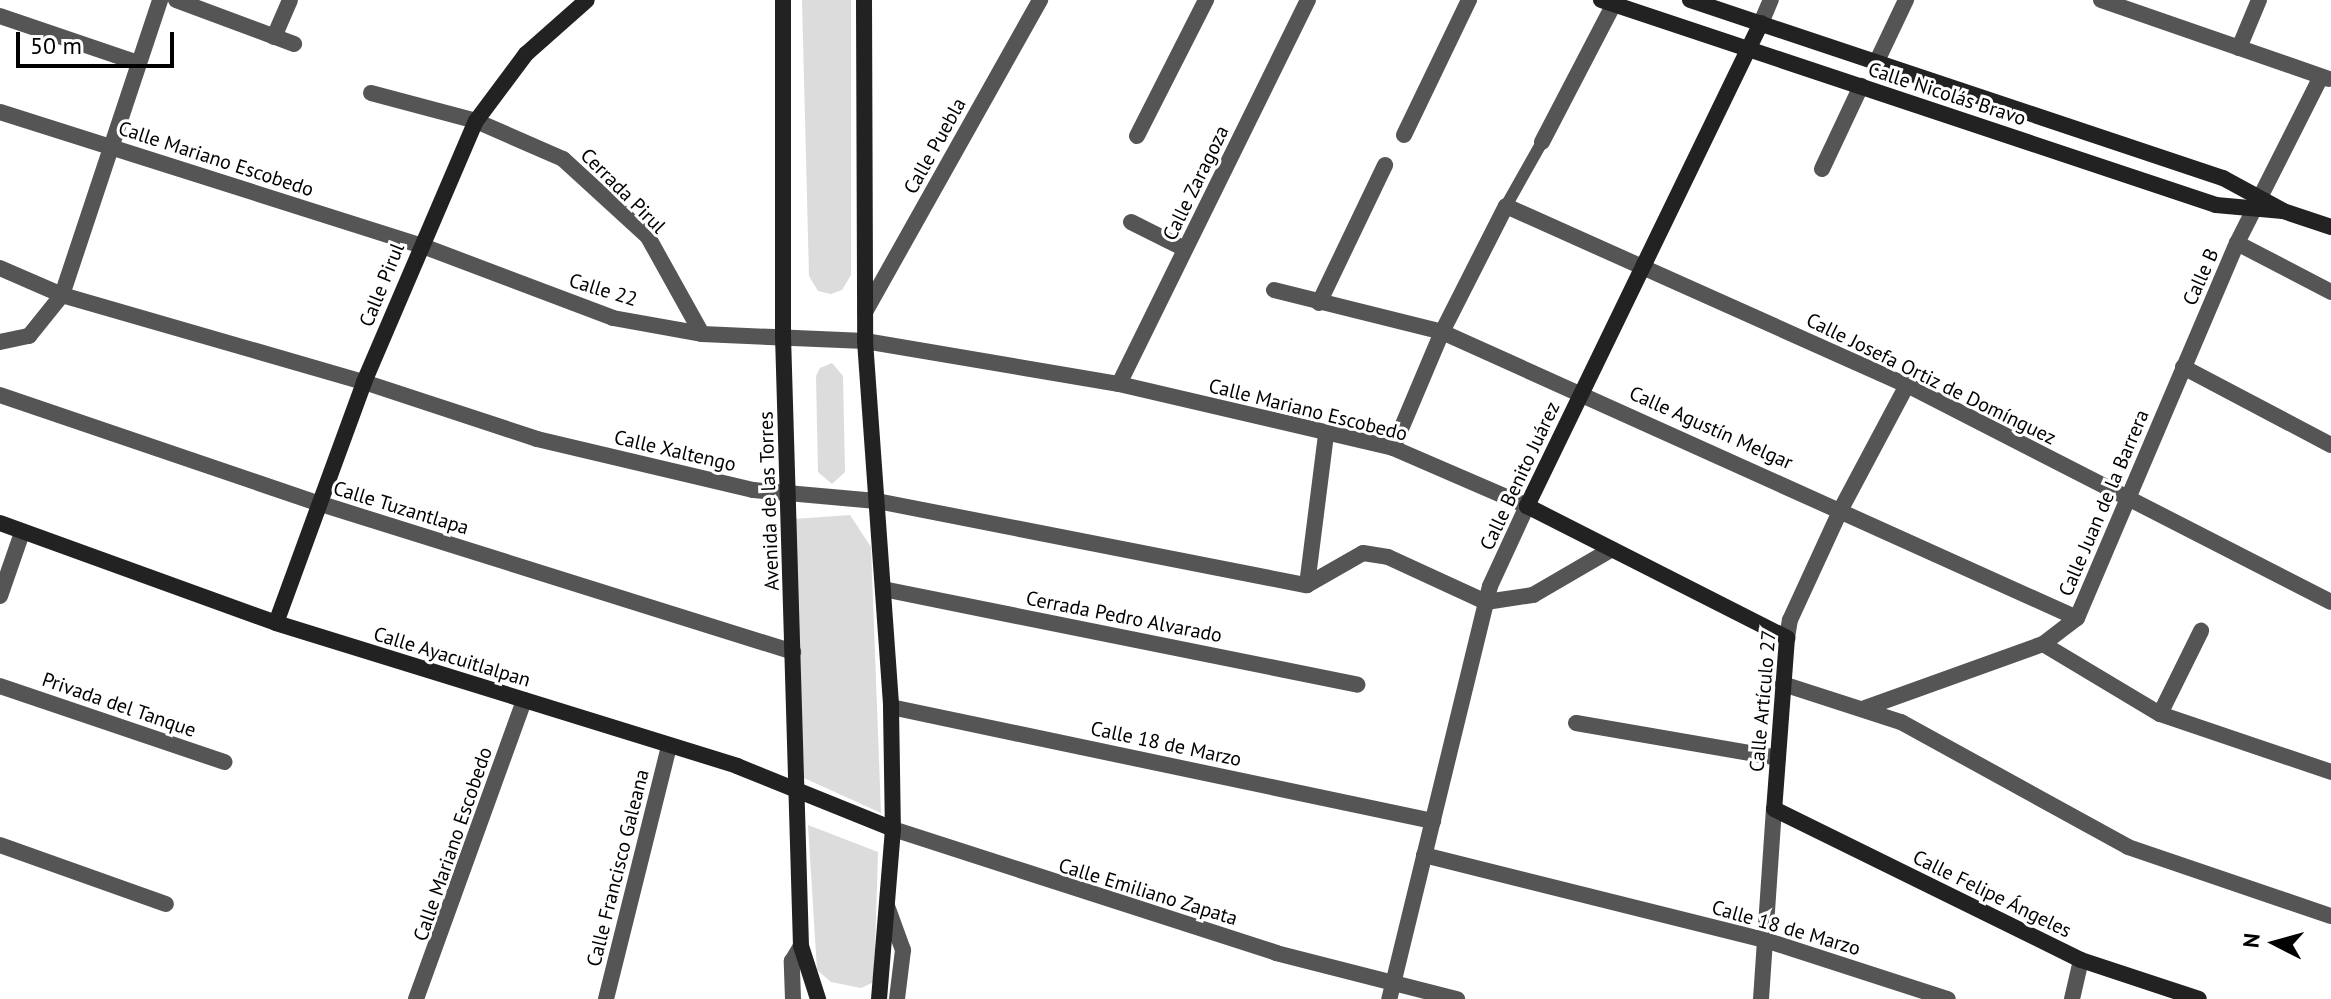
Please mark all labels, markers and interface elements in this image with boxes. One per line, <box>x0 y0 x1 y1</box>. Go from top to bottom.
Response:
scale bar <box>20 16 178 66</box>
text: 50 m <box>30 30 82 61</box>
street label: Calle Nicolás Bravo <box>1865 57 2029 131</box>
street label: Calle Puebla <box>899 94 971 198</box>
street label: Calle Mariano Escobedo <box>115 116 317 202</box>
street label: Calle Zaragoza <box>1158 121 1234 245</box>
street label: Cerrada Pirul <box>575 143 671 239</box>
street label: Calle Pirul <box>354 240 410 330</box>
street label: Calle B <box>2178 245 2224 309</box>
street label: Calle 22 <box>566 268 640 312</box>
street label: Calle Josefa Ortiz de Domínguez <box>1802 308 2060 450</box>
street label: Calle Mariano Escobedo <box>1206 374 1410 446</box>
street label: Calle Agustín Melgar <box>1625 381 1797 475</box>
street label: Calle Benito Juárez <box>1475 398 1565 554</box>
street label: Calle Juan de la Barrera <box>2054 406 2154 600</box>
street label: Avenida de las Torres <box>754 411 784 591</box>
street label: Calle Xaltengo <box>611 425 739 477</box>
street label: Calle Tuzantlapa <box>330 476 472 540</box>
street label: Cerrada Pedro Alvarado <box>1024 586 1224 648</box>
street label: Calle Ayacuitlalpan <box>370 622 534 692</box>
street label: Calle Artículo 27 <box>1745 629 1781 773</box>
street label: Privada del Tanque <box>39 667 199 743</box>
street label: Calle 18 de Marzo <box>1088 716 1244 772</box>
street label: Calle Mariano Escobedo <box>408 744 498 944</box>
street label: Calle Francisco Galeana <box>582 767 654 969</box>
street label: Calle Felipe Ángeles <box>1908 845 2076 943</box>
street label: Calle Emiliano Zapata <box>1055 853 1241 931</box>
street label: Calle 18 de Marzo <box>1709 895 1863 961</box>
north arrow <box>2235 903 2315 983</box>
text: N <box>2236 932 2266 949</box>

